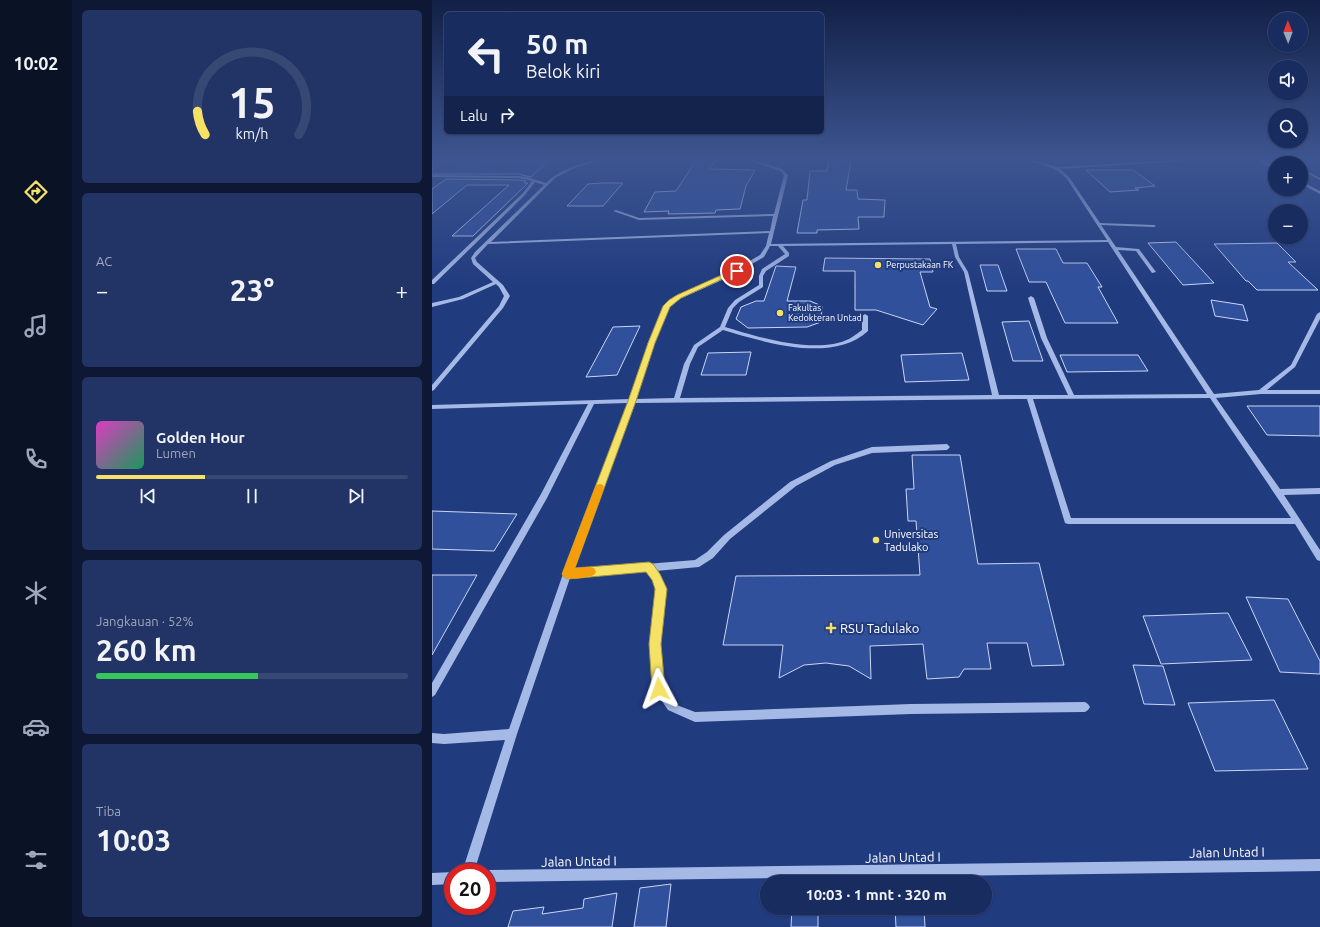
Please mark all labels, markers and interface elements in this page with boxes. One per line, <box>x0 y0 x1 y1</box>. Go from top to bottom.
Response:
north arrow <box>1268 12 1308 52</box>
map controls <box>1268 12 1308 244</box>
icon: left <box>460 28 512 80</box>
text: 50 m <box>526 28 588 59</box>
text: 10:02 <box>13 53 59 73</box>
button: sound <box>1268 60 1308 100</box>
text: Belok kiri <box>526 61 600 81</box>
text: 15 <box>229 79 275 126</box>
icon: right <box>496 104 518 126</box>
text: Lalu <box>460 107 488 124</box>
button: search <box>1268 108 1308 148</box>
text: km/h <box>236 125 268 141</box>
button: + <box>1268 156 1308 196</box>
icon: directions <box>22 178 50 206</box>
button: − <box>1268 204 1308 244</box>
text: AC <box>96 254 112 268</box>
pin <box>720 254 754 288</box>
icon: arrive <box>726 260 748 282</box>
marker: Perpustakaan FK <box>873 260 883 270</box>
place label: Perpustakaan FK <box>886 260 954 270</box>
text: 23° <box>230 273 274 307</box>
text: − <box>96 278 108 303</box>
text: + <box>396 278 408 303</box>
place label: Fakultas Kedokteran Untad <box>788 303 862 323</box>
marker: Fakultas Kedokteran Untad <box>775 308 785 318</box>
icon: music <box>22 312 50 340</box>
text: Golden Hour <box>156 429 245 446</box>
icon: phone <box>22 445 50 473</box>
text: Lumen <box>156 446 196 460</box>
icon: previous <box>137 485 159 507</box>
icon: pause <box>241 485 263 507</box>
icon: next <box>345 485 367 507</box>
place label: Universitas Tadulako <box>884 528 938 553</box>
marker: Universitas Tadulako <box>871 535 881 545</box>
icon: climate <box>22 579 50 607</box>
text: Jangkauan · 52% <box>96 614 194 628</box>
place label: RSU Tadulako <box>840 621 919 635</box>
marker: RSU Tadulako <box>825 622 837 634</box>
text: 260 km <box>96 633 197 667</box>
position arrow <box>638 668 680 710</box>
icon: car <box>22 713 50 741</box>
text: Tiba <box>96 804 121 818</box>
text: 10:03 <box>96 823 171 857</box>
street label: Jalan Untad I <box>1189 844 1265 860</box>
icon: filters <box>22 846 50 874</box>
street label: Jalan Untad I <box>865 849 941 865</box>
street label: Jalan Untad I <box>541 853 617 869</box>
speed limit sign: 20 <box>444 863 496 915</box>
text: 10:03 · 1 mnt · 320 m <box>805 886 947 903</box>

